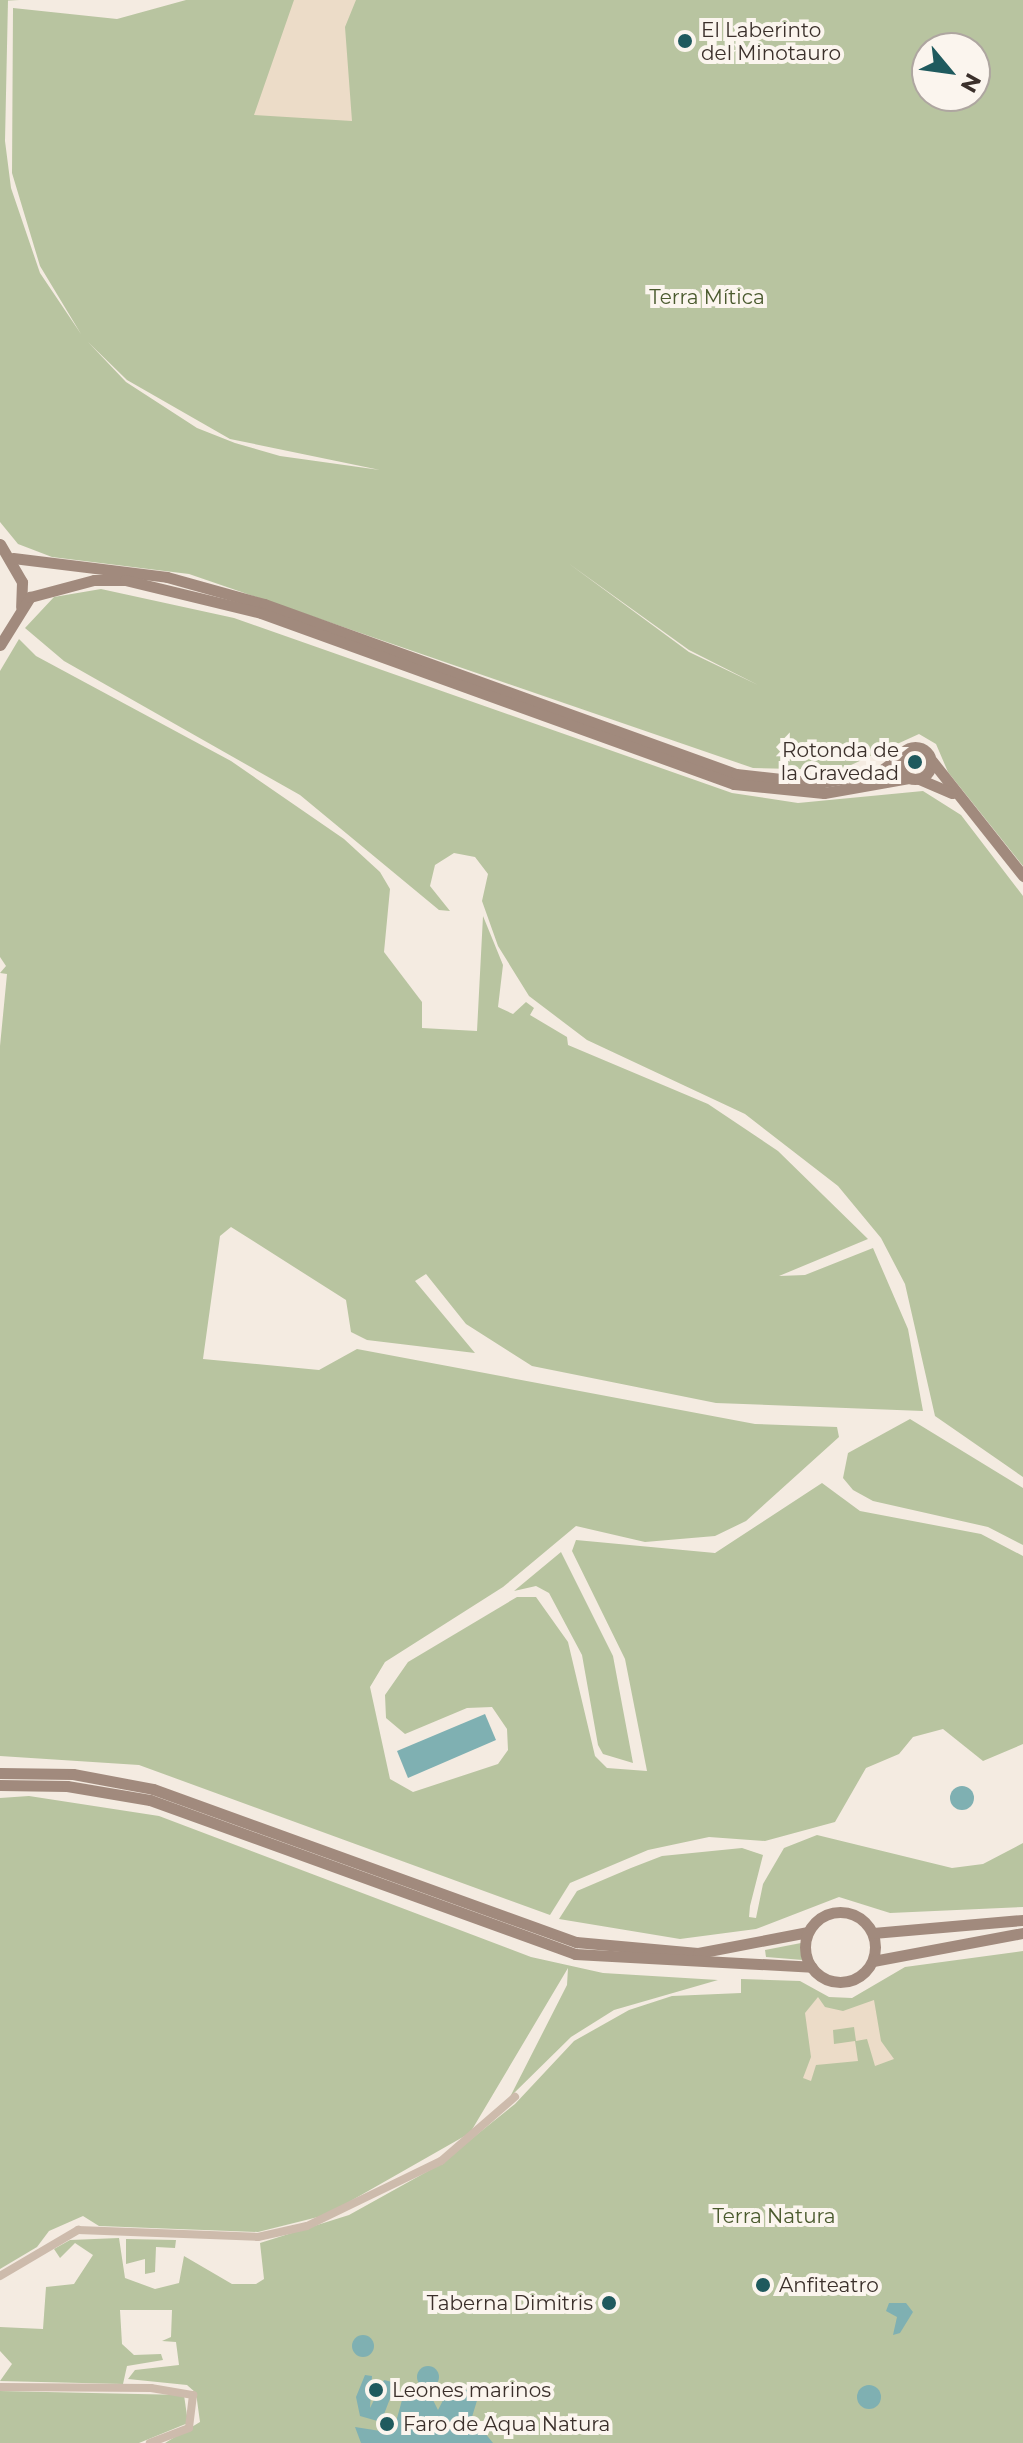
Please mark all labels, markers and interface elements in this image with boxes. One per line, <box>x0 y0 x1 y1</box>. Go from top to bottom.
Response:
place label: El Laberinto del Minotauro <box>701 18 841 65</box>
marker: El Laberinto del Minotauro <box>676 32 694 50</box>
north arrow <box>911 32 991 112</box>
text: N <box>955 69 987 97</box>
park label: Terra Mítica <box>649 285 765 309</box>
place label: Rotonda de la Gravedad <box>781 738 899 785</box>
marker: Rotonda de la Gravedad <box>906 753 924 771</box>
park label: Terra Natura <box>712 2204 836 2228</box>
place label: Anfiteatro <box>779 2273 879 2297</box>
marker: Anfiteatro <box>754 2276 772 2294</box>
place label: Taberna Dimitris <box>427 2291 593 2315</box>
marker: Taberna Dimitris <box>600 2294 618 2312</box>
place label: Leones marinos <box>392 2378 551 2402</box>
marker: Leones marinos <box>367 2381 385 2399</box>
place label: Faro de Aqua Natura <box>403 2412 610 2436</box>
marker: Faro de Aqua Natura <box>378 2415 396 2433</box>

